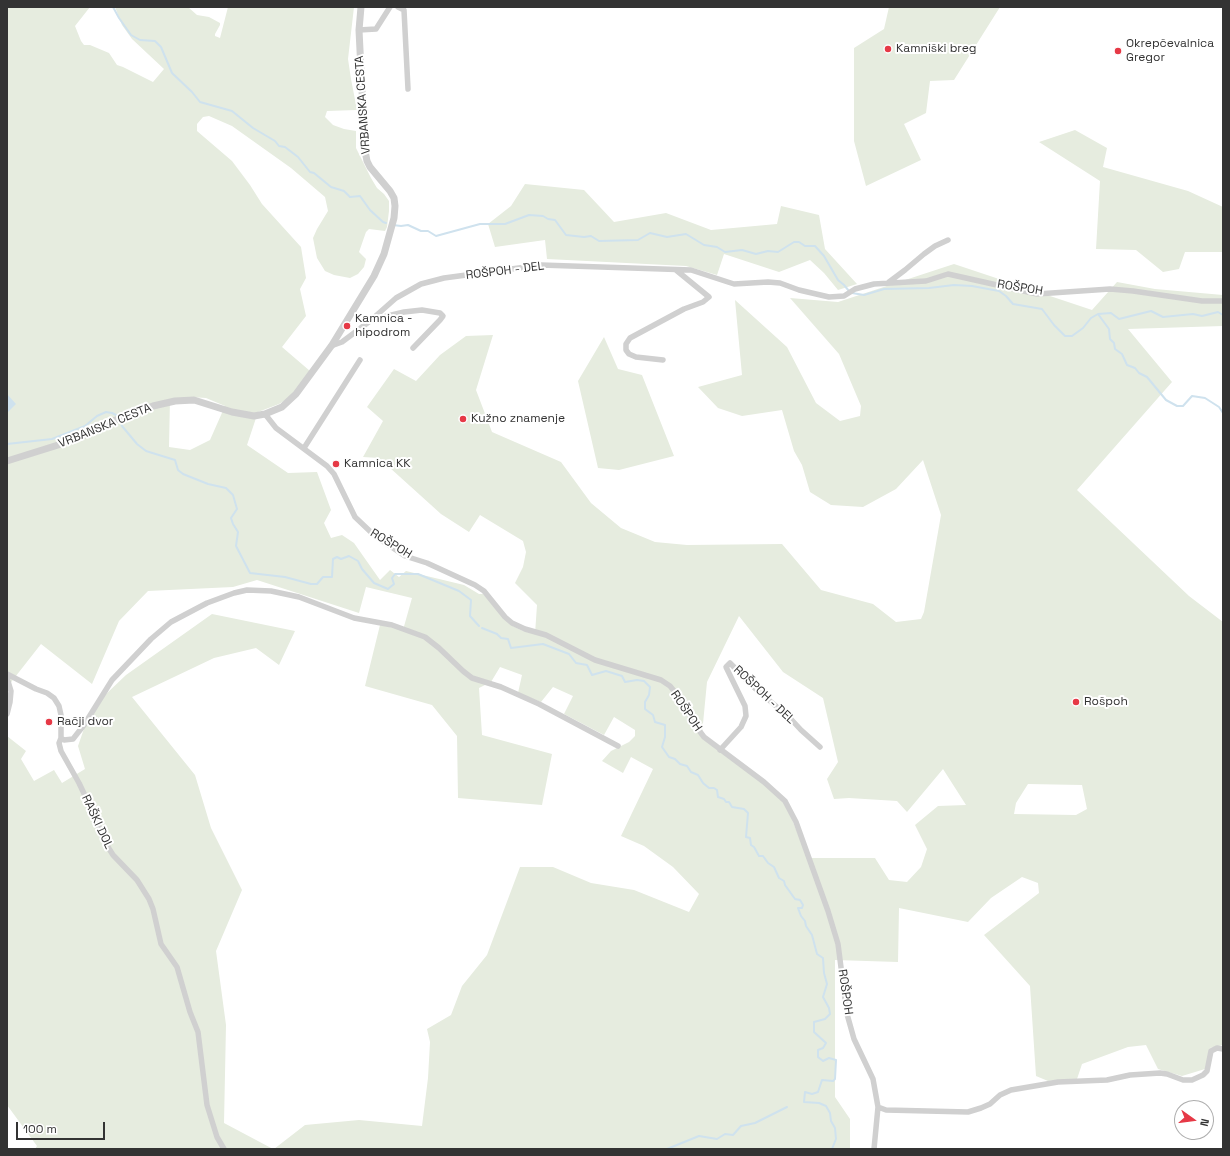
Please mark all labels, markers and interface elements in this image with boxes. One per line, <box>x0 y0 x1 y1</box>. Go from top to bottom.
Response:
place label: Okrepčevalnica Gregor <box>1126 37 1214 65</box>
place label: Kamniški breg <box>896 42 976 56</box>
marker: Kamniški breg <box>883 44 893 54</box>
marker: Okrepčevalnica Gregor <box>1113 46 1123 56</box>
street label: VRBANSKA CESTA <box>352 55 374 155</box>
street label: ROŠPOH - DEL <box>465 259 545 283</box>
street label: ROŠPOH <box>996 277 1044 299</box>
place label: Kamnica - hipodrom <box>355 312 412 340</box>
marker: Kamnica - hipodrom <box>342 321 352 331</box>
street label: VRBANSKA CESTA <box>56 401 154 451</box>
place label: Kužno znamenje <box>471 412 565 426</box>
marker: Kužno znamenje <box>458 414 468 424</box>
place label: Kamnica KK <box>344 457 411 471</box>
marker: Kamnica KK <box>331 459 341 469</box>
street label: ROŠPOH <box>368 526 414 562</box>
street label: ROŠPOH - DEL <box>730 663 798 727</box>
street label: ROŠPOH <box>667 688 705 734</box>
place label: Rošpoh <box>1084 695 1128 709</box>
marker: Rošpoh <box>1071 697 1081 707</box>
place label: Račji dvor <box>57 715 113 729</box>
marker: Račji dvor <box>44 717 54 727</box>
street label: RAŠKI DOL <box>78 793 116 851</box>
street label: ROŠPOH <box>835 968 855 1016</box>
north arrow <box>1174 1100 1214 1140</box>
scale bar <box>18 1114 107 1140</box>
text: N <box>1197 1117 1212 1128</box>
text: 100 m <box>23 1121 57 1137</box>

